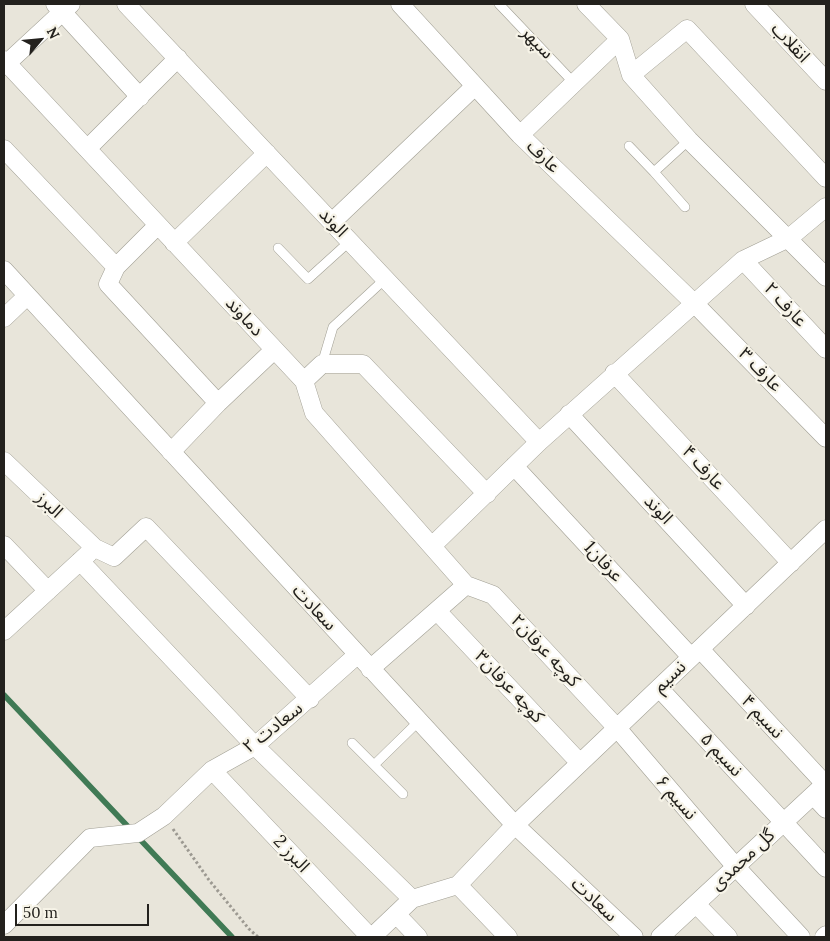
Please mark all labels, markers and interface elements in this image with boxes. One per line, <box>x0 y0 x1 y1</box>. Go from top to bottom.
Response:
north arrow <box>15 15 65 65</box>
street label: انقلاب <box>766 19 814 67</box>
street label: سپهر <box>516 22 558 64</box>
text: N <box>43 24 64 42</box>
street label: عارف <box>522 136 564 178</box>
street label: الوند <box>314 204 352 242</box>
street label: عارف ۲ <box>759 278 811 332</box>
street label: دماوند <box>221 293 267 341</box>
street label: عارف ۳ <box>734 343 786 397</box>
street label: عارف ۴ <box>677 441 729 495</box>
street label: البرز <box>31 487 67 523</box>
street label: الوند <box>639 491 677 529</box>
street label: عرفان1 <box>579 537 627 587</box>
street label: سعادت <box>287 580 341 636</box>
street label: کوچه عرفان۲ <box>506 610 584 692</box>
street label: کوچه عرفان۳ <box>470 646 548 728</box>
street label: نسیم <box>649 656 691 698</box>
street label: نسیم ۴ <box>736 691 788 743</box>
street label: سعادت ۲ <box>239 698 307 758</box>
street label: نسیم ۵ <box>695 729 747 781</box>
street label: نسیم ۶ <box>651 771 701 825</box>
street label: گل محمدی <box>706 825 780 895</box>
street label: البرز 2 <box>268 831 314 877</box>
street label: سعادت <box>566 873 622 927</box>
scale bar <box>18 894 151 926</box>
text: 50 m <box>23 903 58 922</box>

